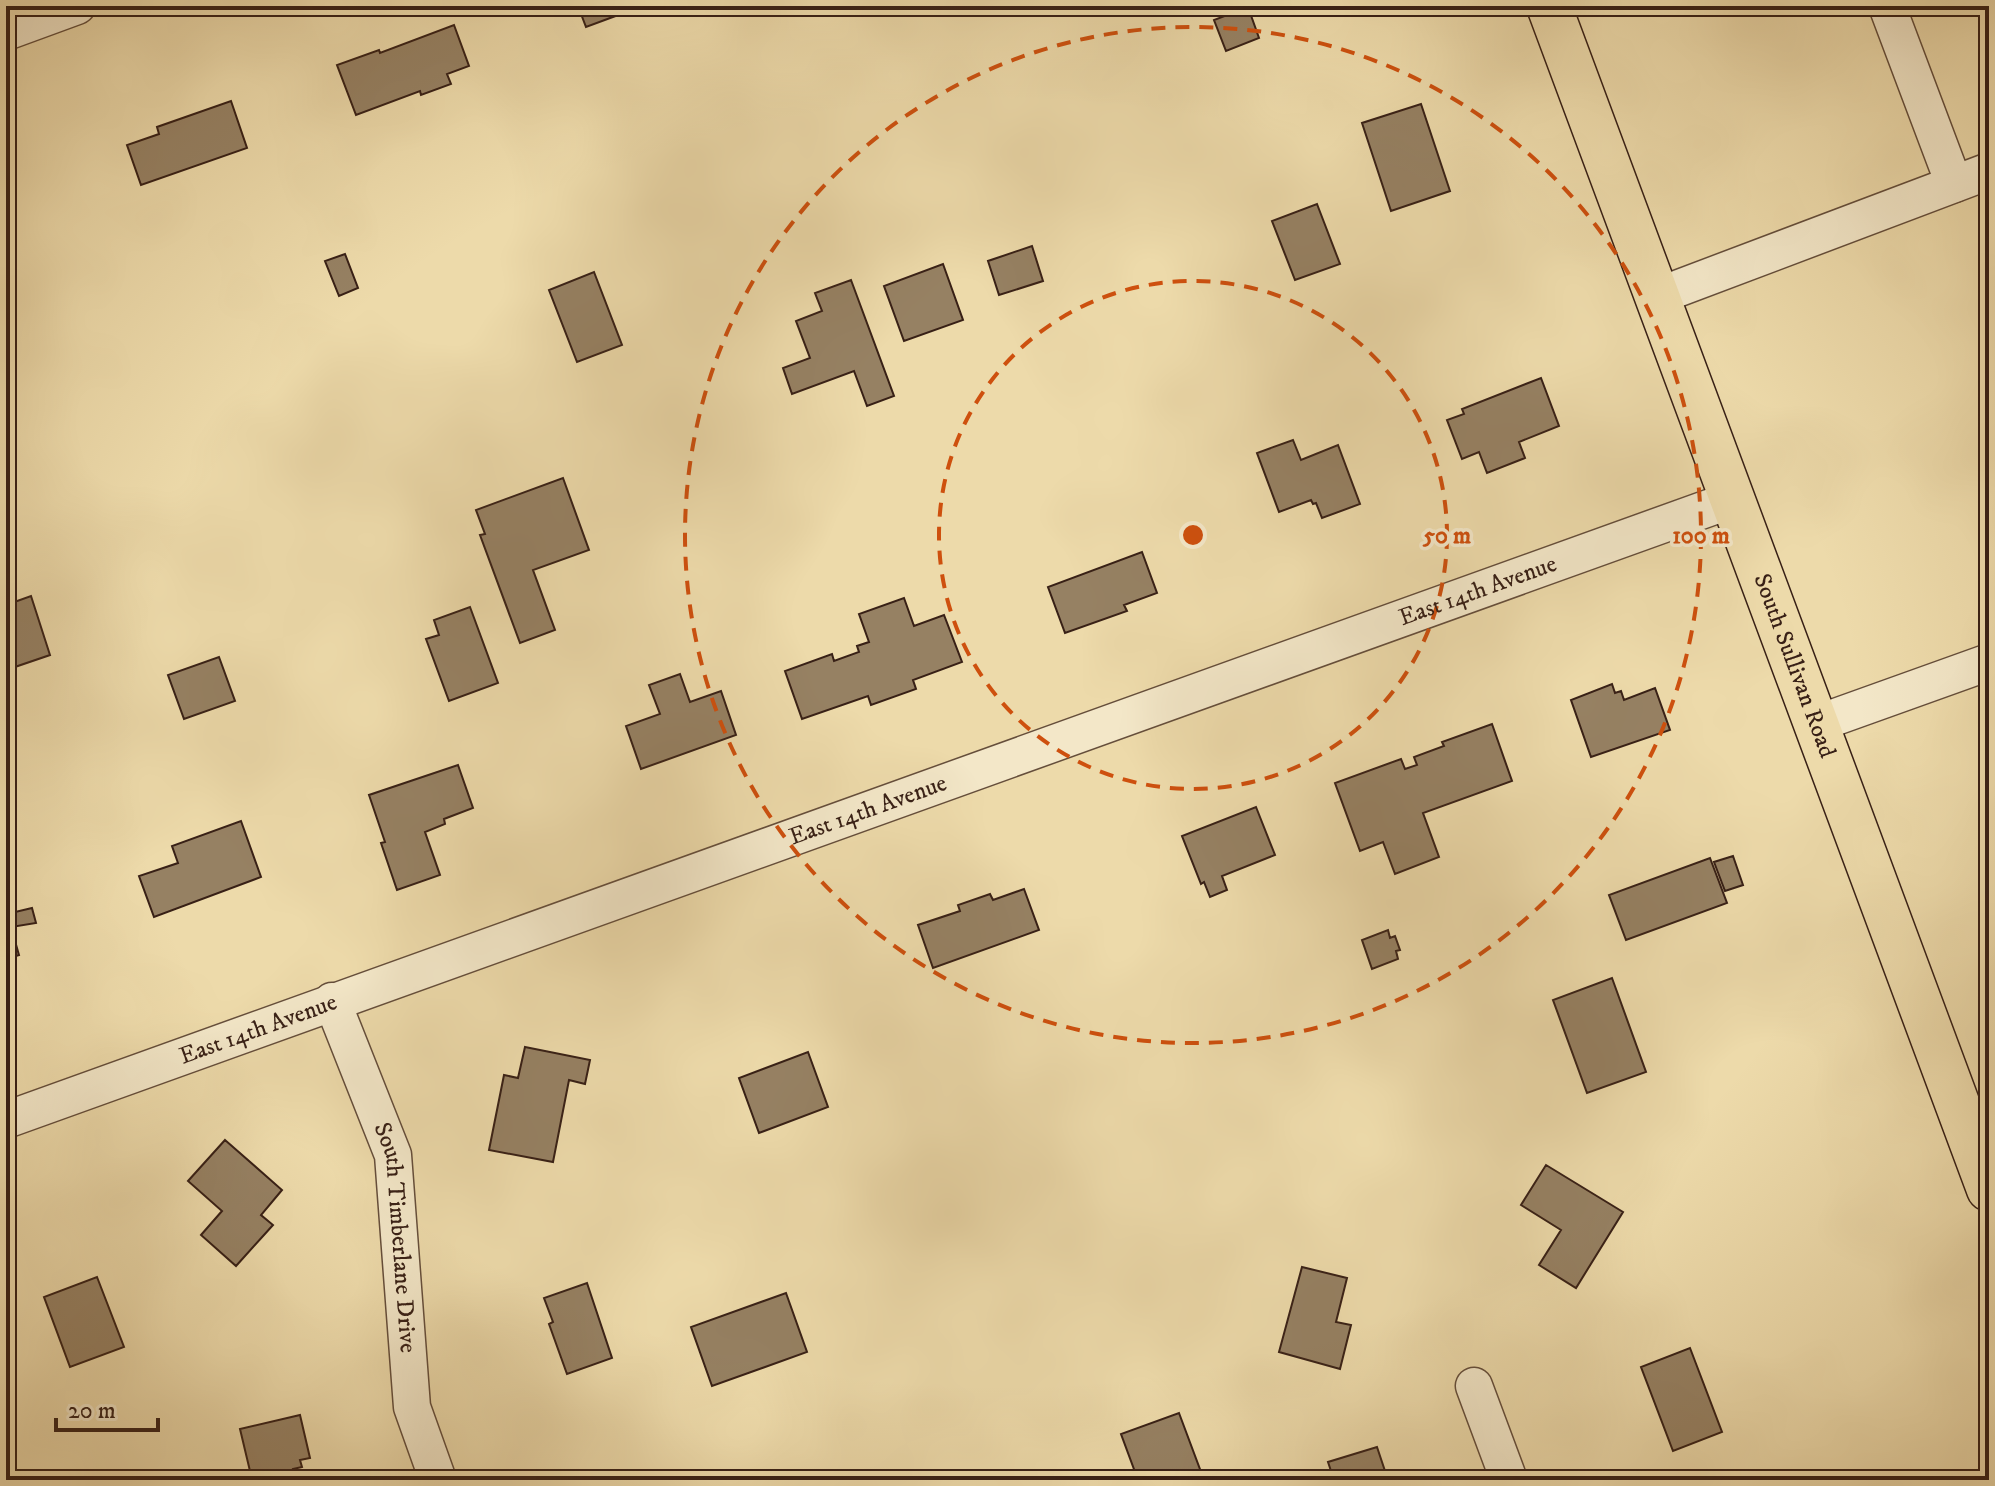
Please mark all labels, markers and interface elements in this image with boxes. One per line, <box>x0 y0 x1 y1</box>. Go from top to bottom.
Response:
centre of rings <box>1179 521 1207 549</box>
text: 50 m <box>1422 521 1471 551</box>
text: 100 m <box>1672 521 1730 551</box>
street label: East 14th Avenue <box>1395 549 1561 633</box>
street label: South Sullivan Road <box>1746 570 1842 762</box>
street label: East 14th Avenue <box>785 768 951 852</box>
street label: East 14th Avenue <box>175 987 341 1071</box>
street label: South Timberlane Drive <box>367 1118 423 1354</box>
scale bar <box>56 1382 158 1432</box>
text: 20 m <box>68 1396 116 1426</box>

